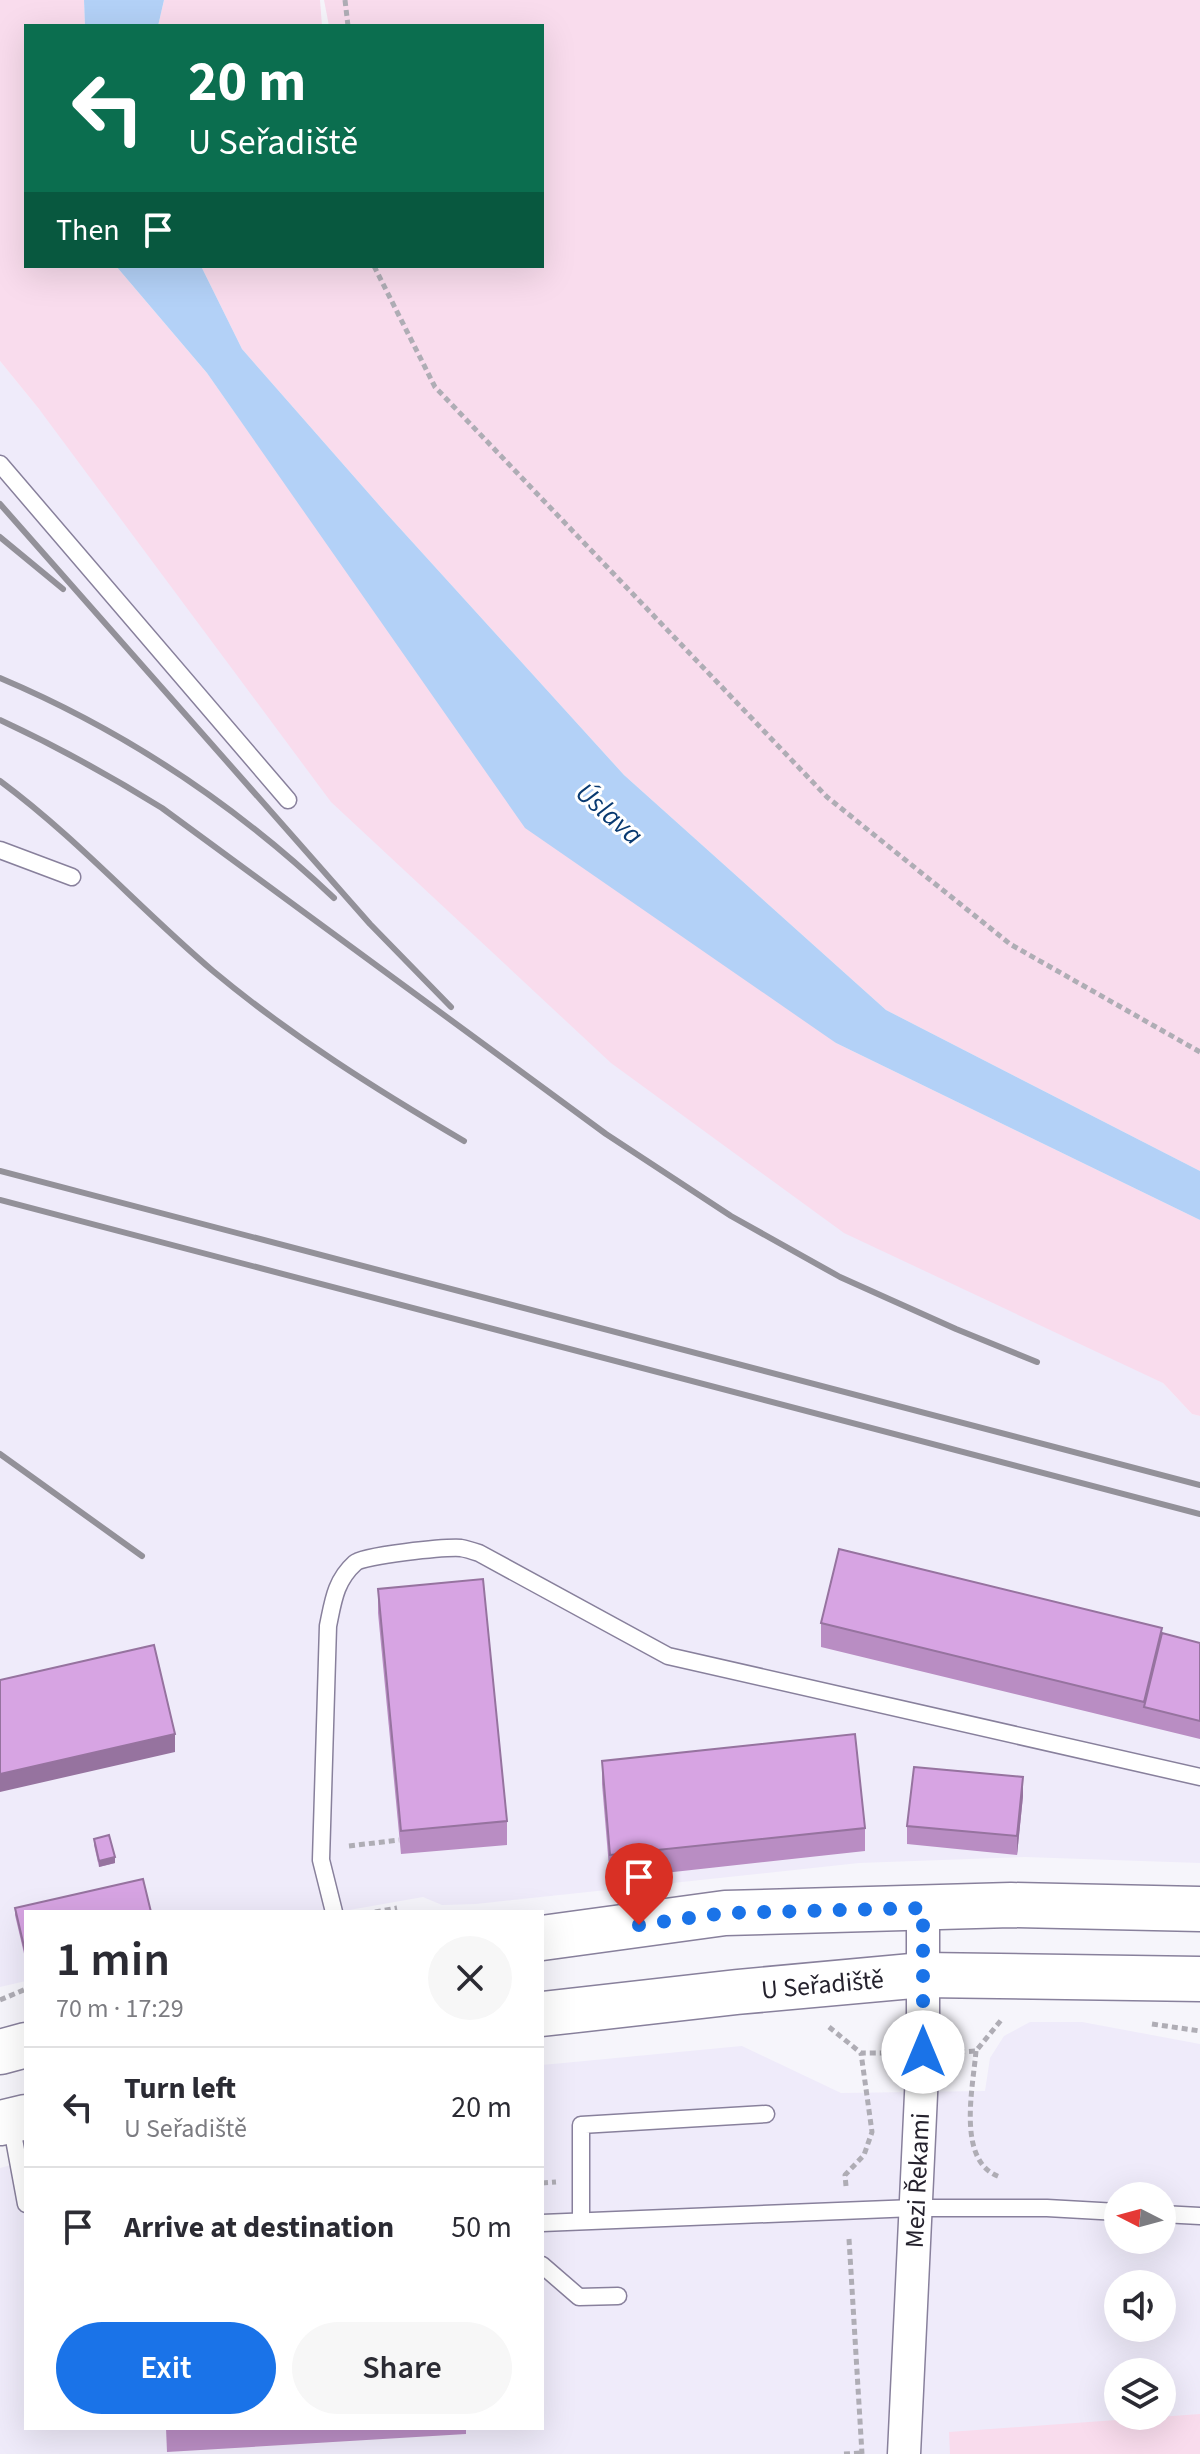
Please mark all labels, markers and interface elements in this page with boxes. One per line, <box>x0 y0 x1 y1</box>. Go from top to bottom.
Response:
text: 20 m <box>188 43 306 122</box>
icon: left <box>56 56 160 160</box>
text: U Seřadiště <box>188 117 358 168</box>
icon: arrive <box>136 208 180 252</box>
text: Then <box>56 209 120 252</box>
water label: Úslava <box>567 773 652 854</box>
pin <box>605 1843 673 1925</box>
icon: arrive <box>617 1855 661 1899</box>
text: 1 min <box>56 1926 170 1994</box>
button: close <box>428 1936 512 2020</box>
street label: U Seřadiště <box>760 1961 885 2009</box>
text: 70 m · 17:29 <box>56 1990 184 2027</box>
position arrow <box>881 2010 965 2094</box>
text: Turn left <box>124 2067 236 2110</box>
icon: left <box>56 2085 100 2129</box>
text: 20 m <box>451 2086 512 2129</box>
text: U Seřadiště <box>124 2110 247 2147</box>
street label: Mezi Řekami <box>896 2112 939 2249</box>
north arrow <box>1104 2182 1176 2254</box>
map controls <box>1104 2182 1176 2430</box>
icon: arrive <box>56 2205 100 2249</box>
text: Arrive at destination <box>124 2206 394 2249</box>
text: 50 m <box>451 2206 512 2249</box>
button: sound <box>1104 2270 1176 2342</box>
button: Exit <box>56 2322 276 2414</box>
button: Share <box>292 2322 512 2414</box>
button: layers <box>1104 2358 1176 2430</box>

